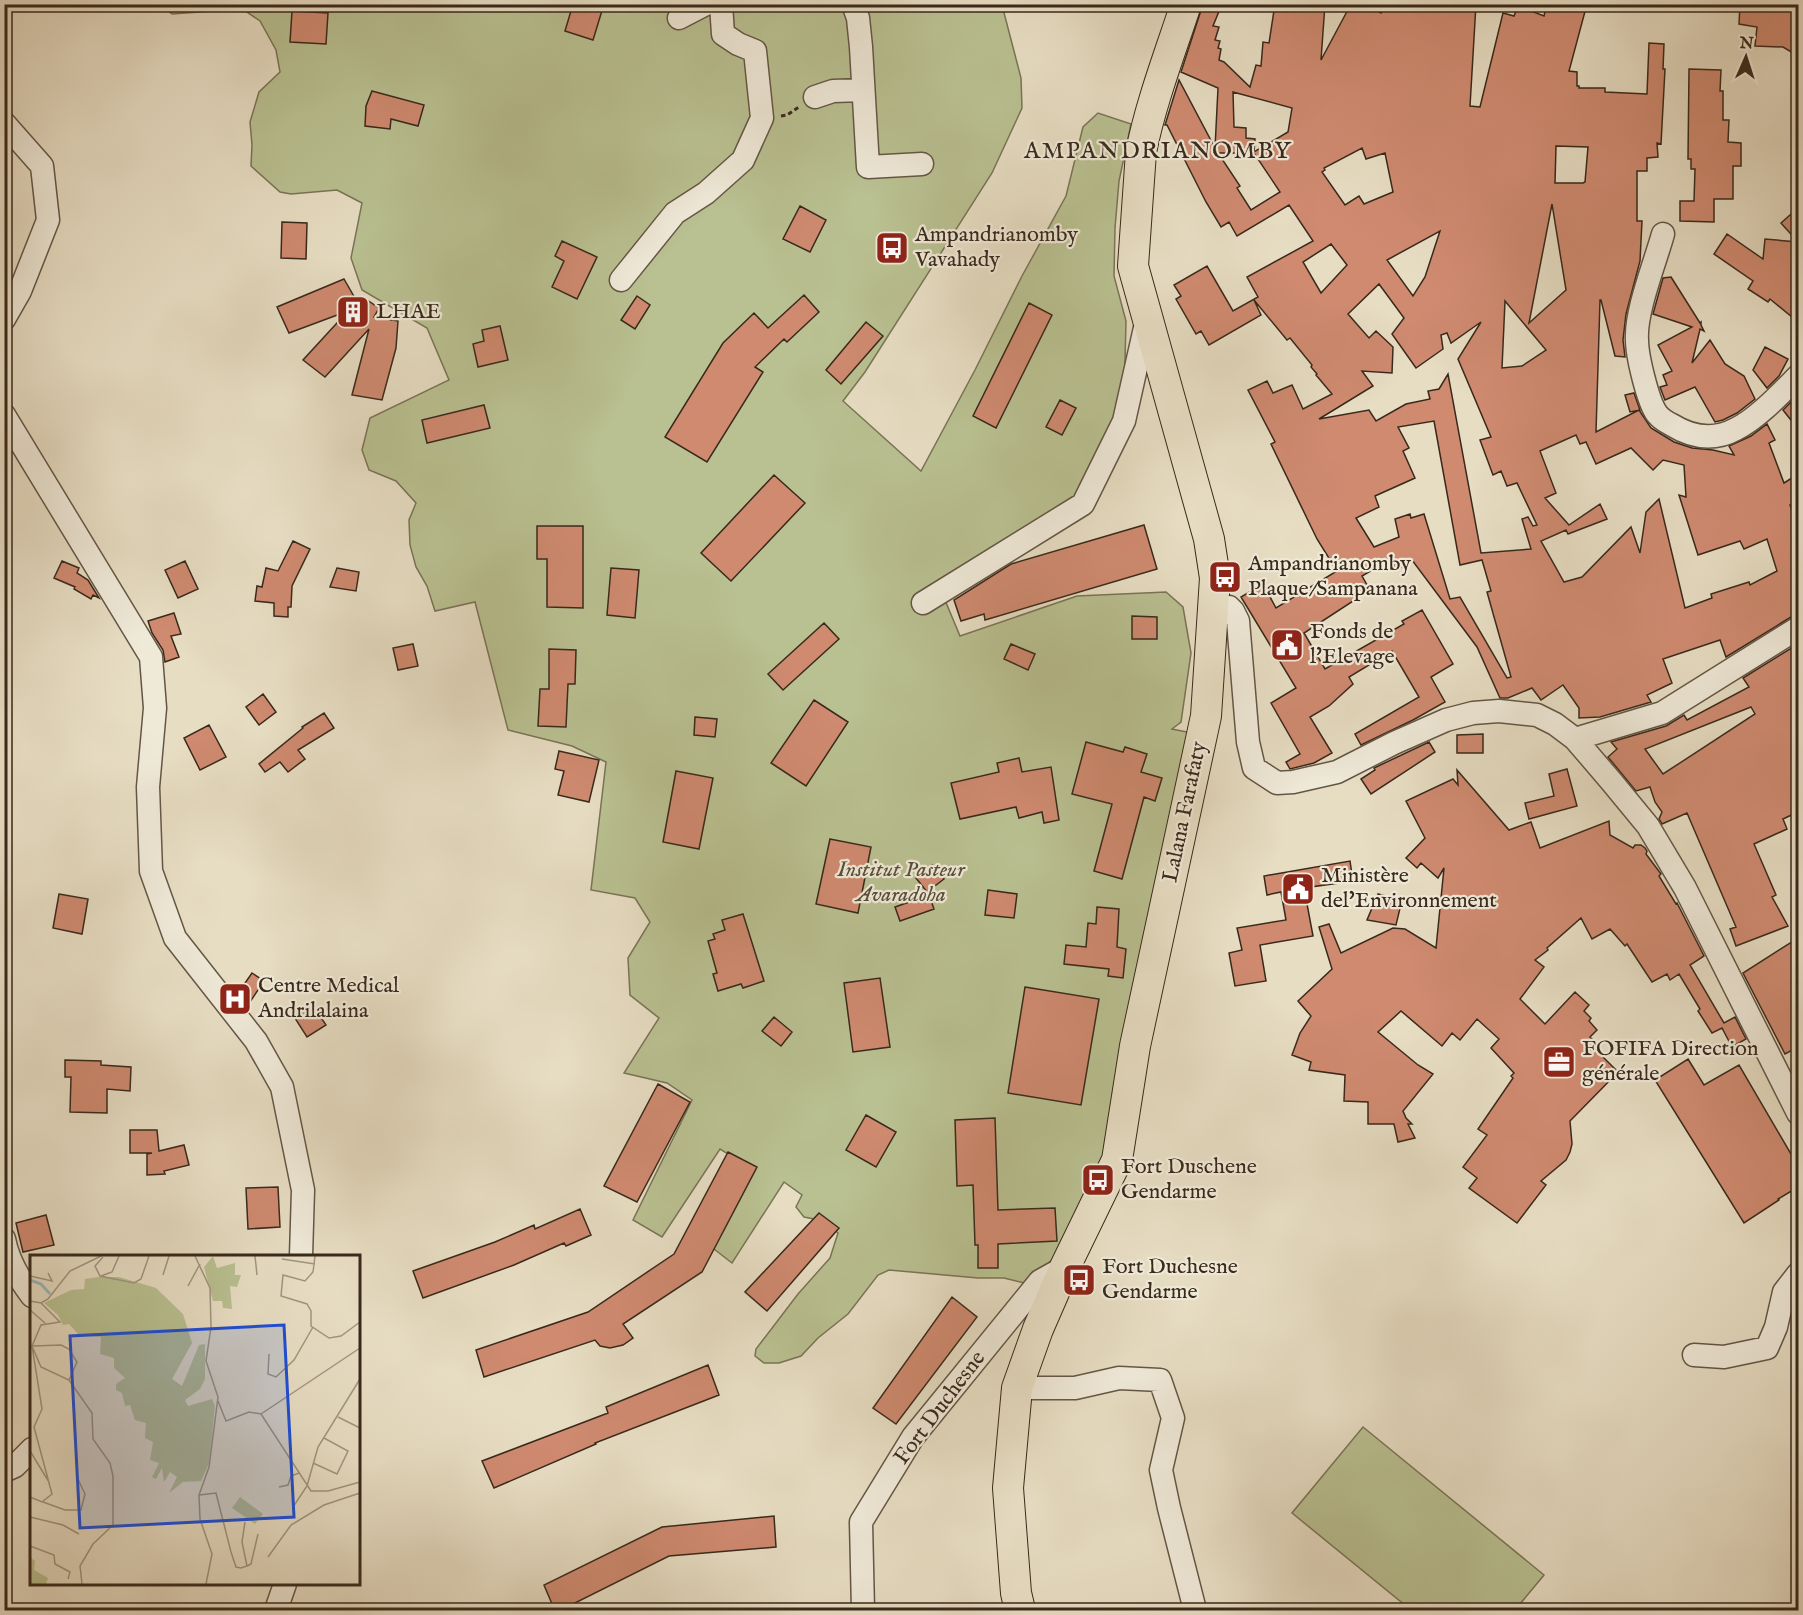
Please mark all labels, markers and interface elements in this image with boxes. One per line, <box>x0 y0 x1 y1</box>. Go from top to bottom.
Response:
north arrow <box>1716 27 1776 87</box>
text: N <box>1738 34 1754 54</box>
district label: AMPANDRIANOMBY <box>1023 136 1292 167</box>
place label: Ampandrianomby Vavahady <box>914 221 1078 274</box>
bus stop icon: Ampandrianomby Vavahady <box>874 230 910 266</box>
building icon: LHAE <box>335 294 371 330</box>
place label: LHAE <box>376 298 441 326</box>
place label: Ampandrianomby Plaque/Sampanana <box>1247 550 1418 603</box>
bus stop icon: Ampandrianomby Plaque/Sampanana <box>1207 559 1243 595</box>
place label: Fonds de l'Elevage <box>1310 618 1395 671</box>
public building icon: Fonds de l'Elevage <box>1269 627 1305 663</box>
street label: Lalana Farafaty <box>1156 739 1214 885</box>
park label: Institut Pasteur Avaradoha <box>836 856 966 909</box>
place label: Ministère del'Environnement <box>1321 862 1497 915</box>
public building icon: Ministère del'Environnement <box>1280 871 1316 907</box>
place label: Centre Medical Andrilalaina <box>257 972 399 1025</box>
hospital icon: Centre Medical Andrilalaina <box>217 981 253 1017</box>
place label: FOFIFA Direction générale <box>1582 1035 1759 1088</box>
office icon: FOFIFA Direction générale <box>1541 1044 1577 1080</box>
place label: Fort Duschene Gendarme <box>1121 1153 1257 1206</box>
bus stop icon: Fort Duschene Gendarme <box>1080 1162 1116 1198</box>
place label: Fort Duchesne Gendarme <box>1102 1253 1238 1306</box>
inset map <box>30 1255 360 1585</box>
bus stop icon: Fort Duchesne Gendarme <box>1061 1262 1097 1298</box>
street label: Fort Duchesne <box>888 1345 992 1471</box>

